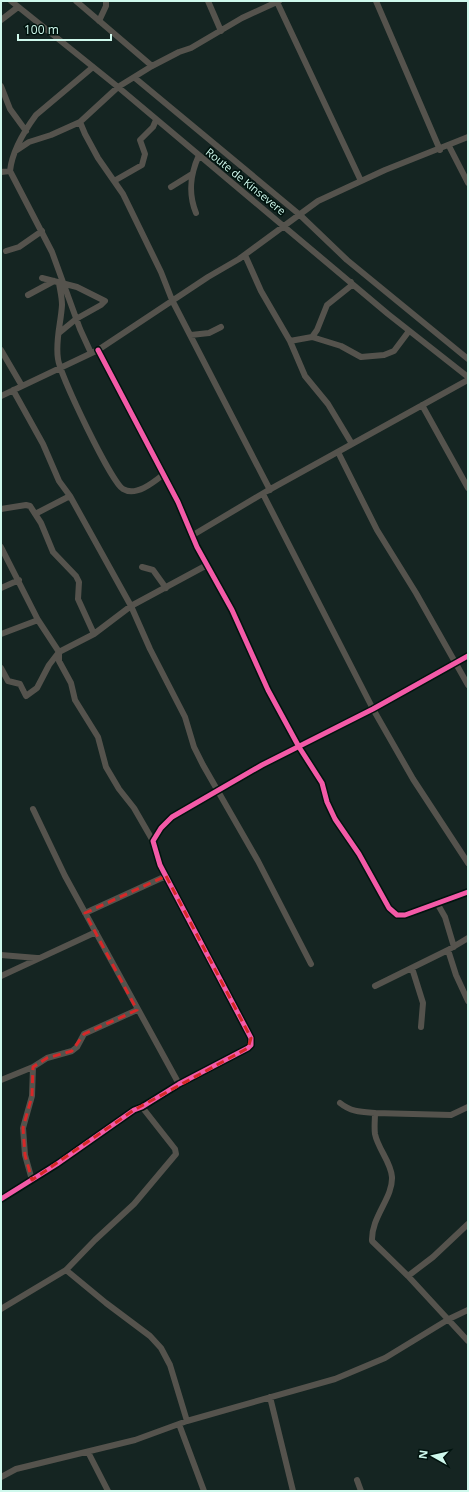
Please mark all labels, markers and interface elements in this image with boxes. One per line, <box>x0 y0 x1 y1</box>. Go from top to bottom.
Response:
scale bar <box>18 16 111 42</box>
text: 100 m <box>24 21 59 38</box>
street label: Route de Kinsevere <box>203 144 289 218</box>
north arrow <box>413 1436 453 1476</box>
text: N <box>415 1449 431 1460</box>

